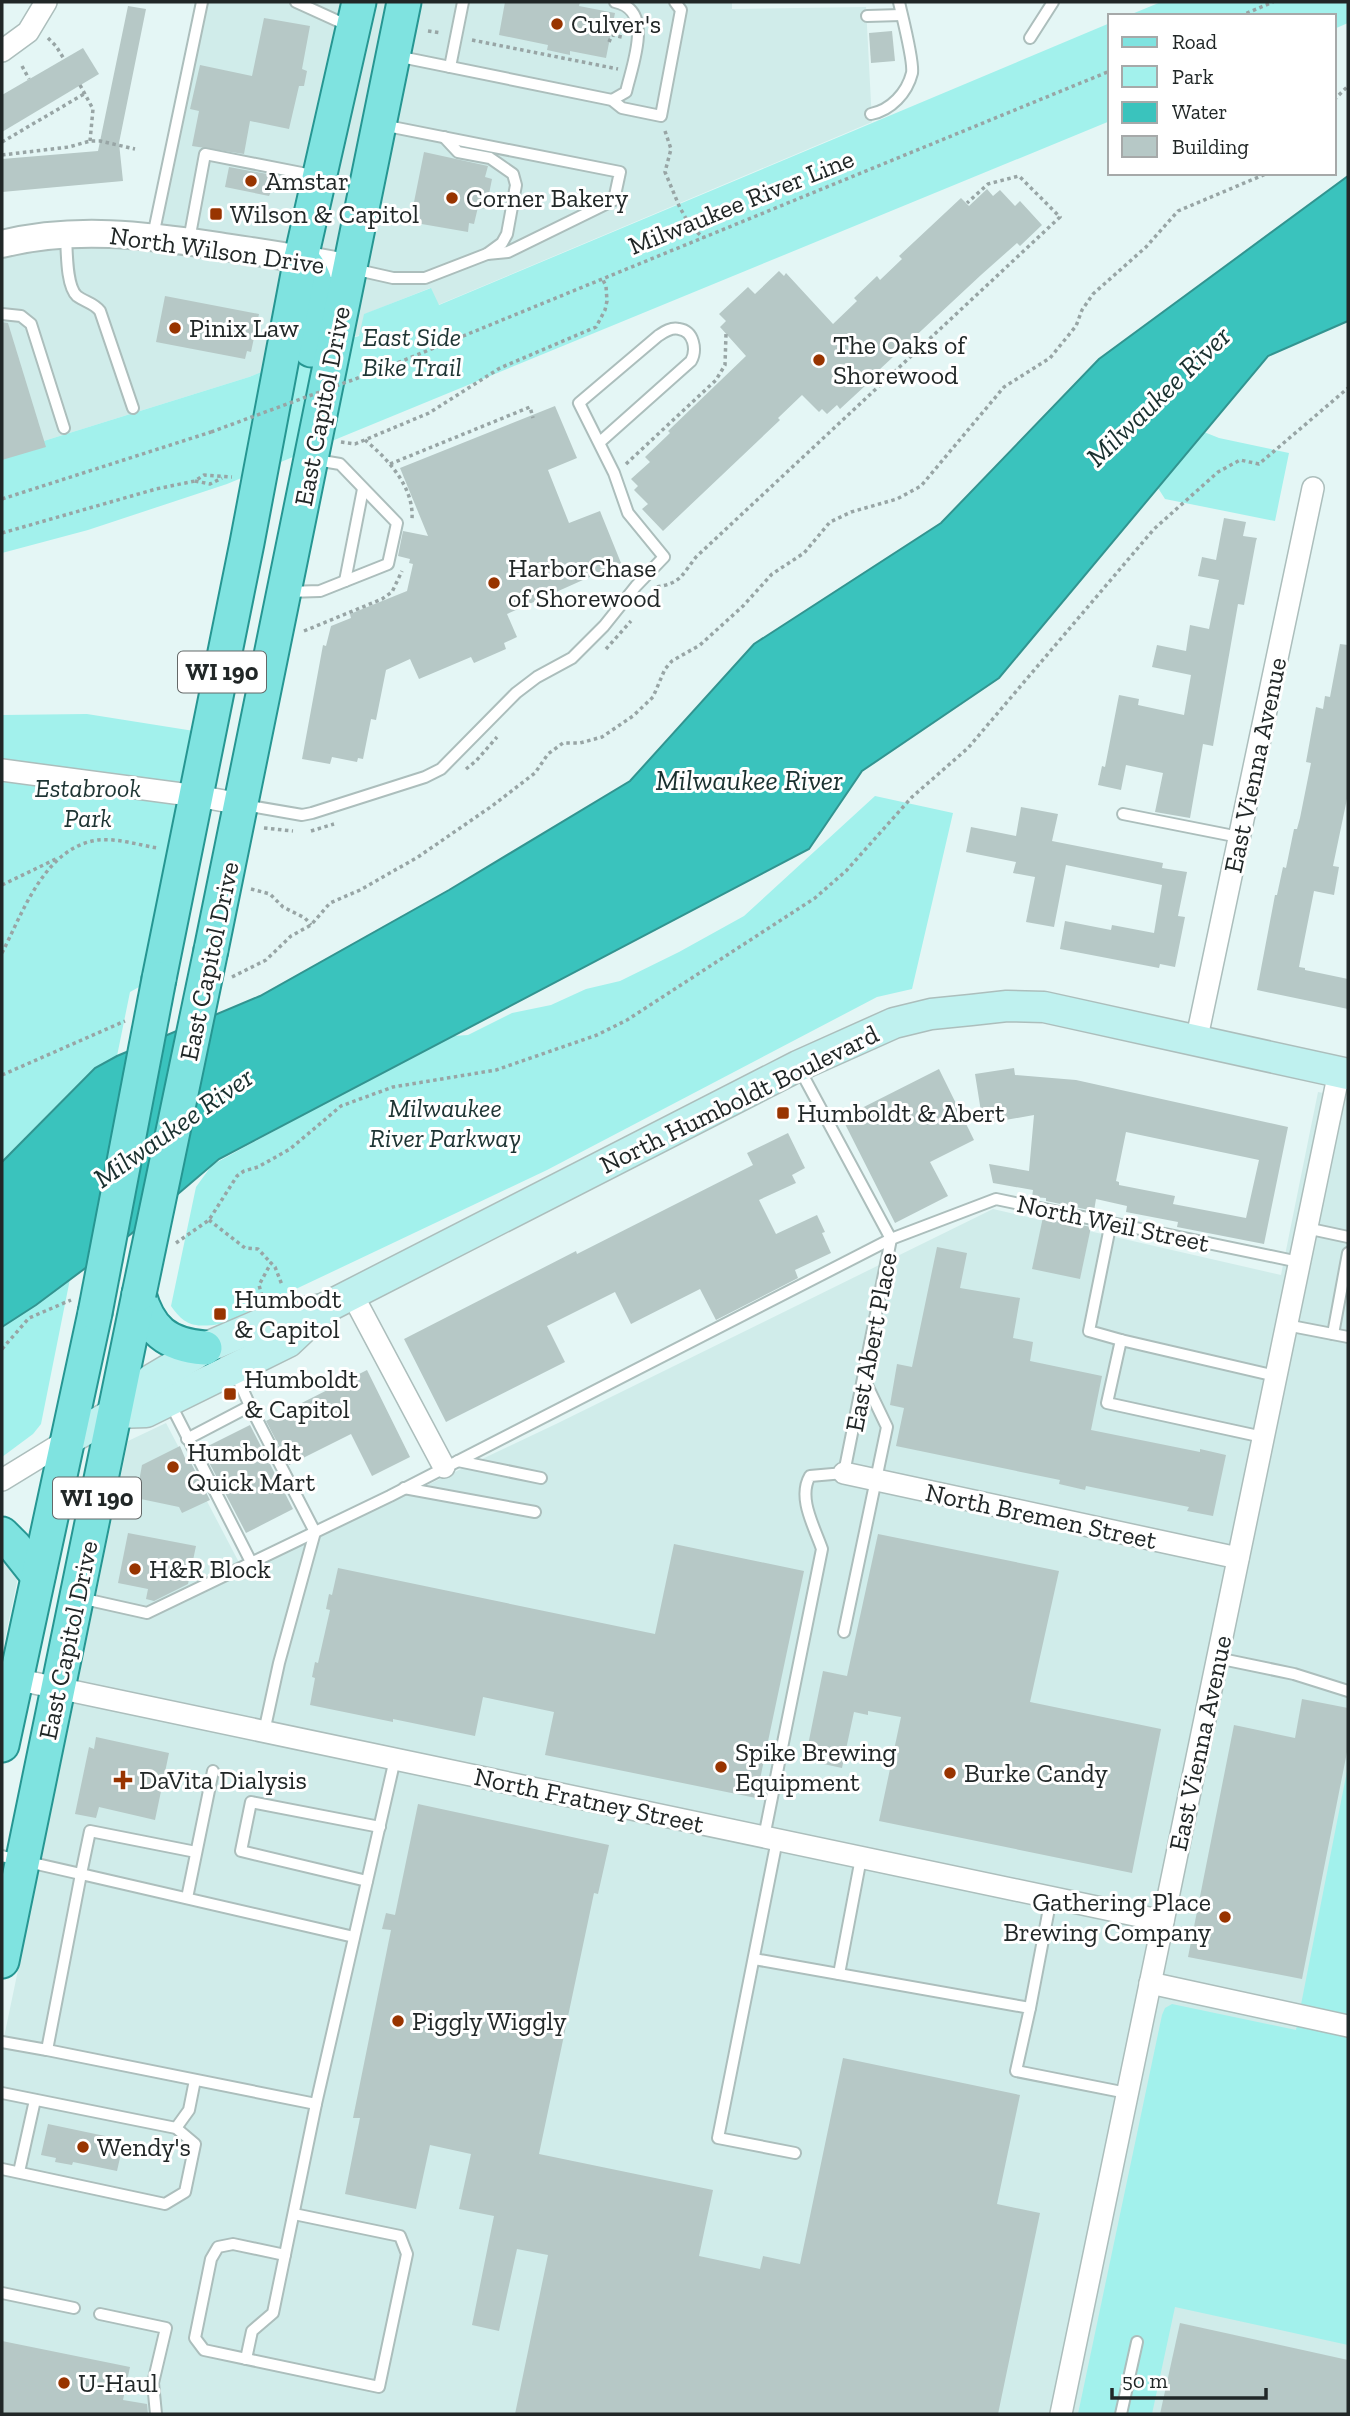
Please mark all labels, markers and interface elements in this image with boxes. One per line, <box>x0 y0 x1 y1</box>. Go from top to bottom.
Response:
place label: Culver's <box>571 8 661 40</box>
legend <box>1108 14 1336 175</box>
marker: Culver's <box>549 16 565 32</box>
text: Road <box>1172 29 1218 54</box>
text: Park <box>1172 64 1214 89</box>
text: Water <box>1172 99 1227 124</box>
text: Building <box>1172 134 1249 159</box>
street label: Milwaukee River Line <box>624 142 858 262</box>
place label: Amstar <box>265 165 349 197</box>
marker: Amstar <box>243 173 259 189</box>
place label: Corner Bakery <box>466 182 629 214</box>
marker: Corner Bakery <box>444 190 460 206</box>
place label: Wilson & Capitol <box>230 198 419 230</box>
marker: Wilson & Capitol <box>208 206 224 222</box>
street label: North Wilson Drive <box>108 219 326 281</box>
street label: East Capitol Drive <box>287 303 357 509</box>
place label: Pinix Law <box>189 312 299 344</box>
water label: Milwaukee River <box>1080 319 1237 473</box>
marker: Pinix Law <box>167 320 183 336</box>
park label: East Side Bike Trail <box>362 321 462 383</box>
place label: The Oaks of Shorewood <box>833 329 967 391</box>
marker: The Oaks of Shorewood <box>811 352 827 368</box>
place label: HarborChase of Shorewood <box>508 552 661 614</box>
marker: HarborChase of Shorewood <box>486 575 502 591</box>
road number: WI 190 <box>178 652 266 692</box>
street label: East Vienna Avenue <box>1217 654 1293 876</box>
water label: Milwaukee River <box>655 764 843 797</box>
park label: Estabrook Park <box>35 772 141 834</box>
street label: East Capitol Drive <box>172 859 246 1063</box>
street label: North Humboldt Boulevard <box>594 1018 884 1180</box>
water label: Milwaukee River <box>87 1060 260 1195</box>
park label: Milwaukee River Parkway <box>369 1092 521 1154</box>
place label: Humboldt & Abert <box>797 1097 1005 1129</box>
marker: Humboldt & Abert <box>775 1105 791 1121</box>
street label: North Weil Street <box>1014 1187 1212 1259</box>
street label: East Abert Place <box>838 1250 904 1434</box>
place label: Humbodt & Capitol <box>234 1283 342 1345</box>
marker: Humbodt & Capitol <box>212 1306 228 1322</box>
place label: Humboldt & Capitol <box>244 1363 359 1425</box>
marker: Humboldt & Capitol <box>222 1386 238 1402</box>
place label: Humboldt Quick Mart <box>187 1436 316 1498</box>
marker: Humboldt Quick Mart <box>165 1459 181 1475</box>
street label: North Bremen Street <box>922 1476 1160 1556</box>
road number: WI 190 <box>53 1478 141 1518</box>
street label: East Capitol Drive <box>31 1538 105 1742</box>
place label: H&R Block <box>149 1553 271 1585</box>
marker: H&R Block <box>127 1561 143 1577</box>
street label: East Vienna Avenue <box>1162 1632 1238 1854</box>
place label: Spike Brewing Equipment <box>735 1736 897 1798</box>
place label: Burke Candy <box>964 1757 1109 1789</box>
marker: Spike Brewing Equipment <box>713 1759 729 1775</box>
street label: North Fratney Street <box>471 1760 707 1840</box>
place label: DaVita Dialysis <box>139 1764 307 1796</box>
marker: Burke Candy <box>942 1765 958 1781</box>
marker: DaVita Dialysis <box>113 1770 133 1790</box>
place label: Gathering Place Brewing Company <box>1003 1886 1212 1948</box>
marker: Gathering Place Brewing Company <box>1217 1909 1233 1925</box>
place label: Piggly Wiggly <box>412 2005 567 2037</box>
marker: Piggly Wiggly <box>390 2013 406 2029</box>
place label: Wendy's <box>97 2131 191 2163</box>
marker: Wendy's <box>75 2139 91 2155</box>
scale bar <box>1112 2356 1266 2400</box>
place label: U-Haul <box>78 2367 158 2399</box>
text: 50 m <box>1122 2368 1168 2393</box>
marker: U-Haul <box>56 2375 72 2391</box>

